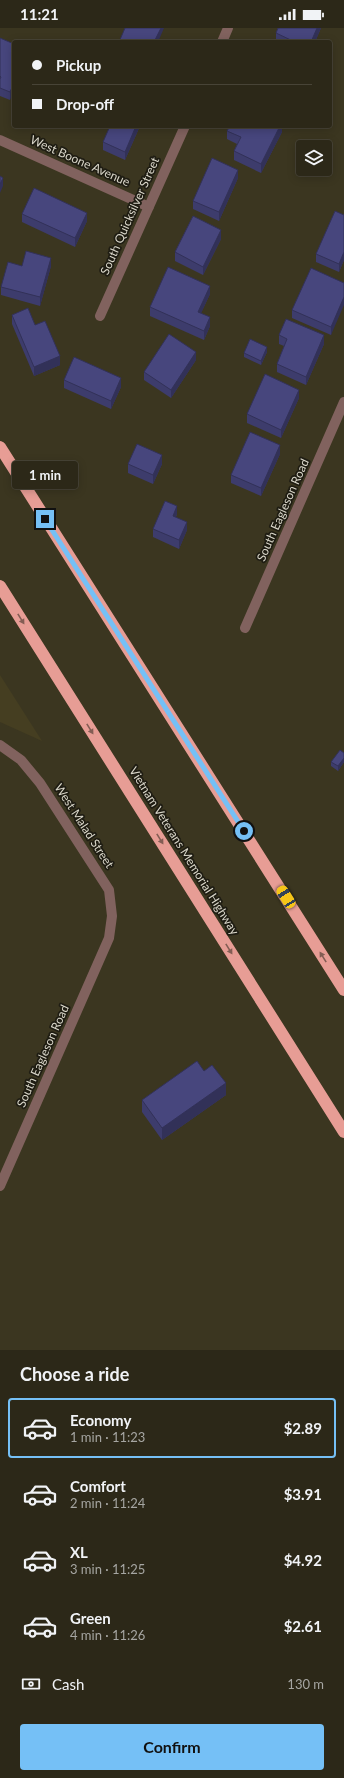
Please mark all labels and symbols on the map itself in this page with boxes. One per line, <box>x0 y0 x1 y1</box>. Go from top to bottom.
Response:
street label: West Boone Avenue <box>28 132 132 189</box>
street label: South Quicksilver Street <box>97 154 163 277</box>
street label: South Eagleson Road <box>253 456 312 563</box>
callout: 1 min <box>12 461 78 489</box>
route end <box>36 510 54 528</box>
one-way arrow <box>17 614 25 624</box>
one-way arrow <box>87 723 94 735</box>
street label: Vietnam Veterans Memorial Highway <box>126 764 243 938</box>
street label: West Malad Street <box>52 781 118 871</box>
route start <box>235 822 253 840</box>
one-way arrow <box>156 833 163 845</box>
car <box>275 884 297 910</box>
one-way arrow <box>225 943 232 955</box>
one-way arrow <box>319 952 327 962</box>
street label: South Eagleson Road <box>13 1002 72 1109</box>

